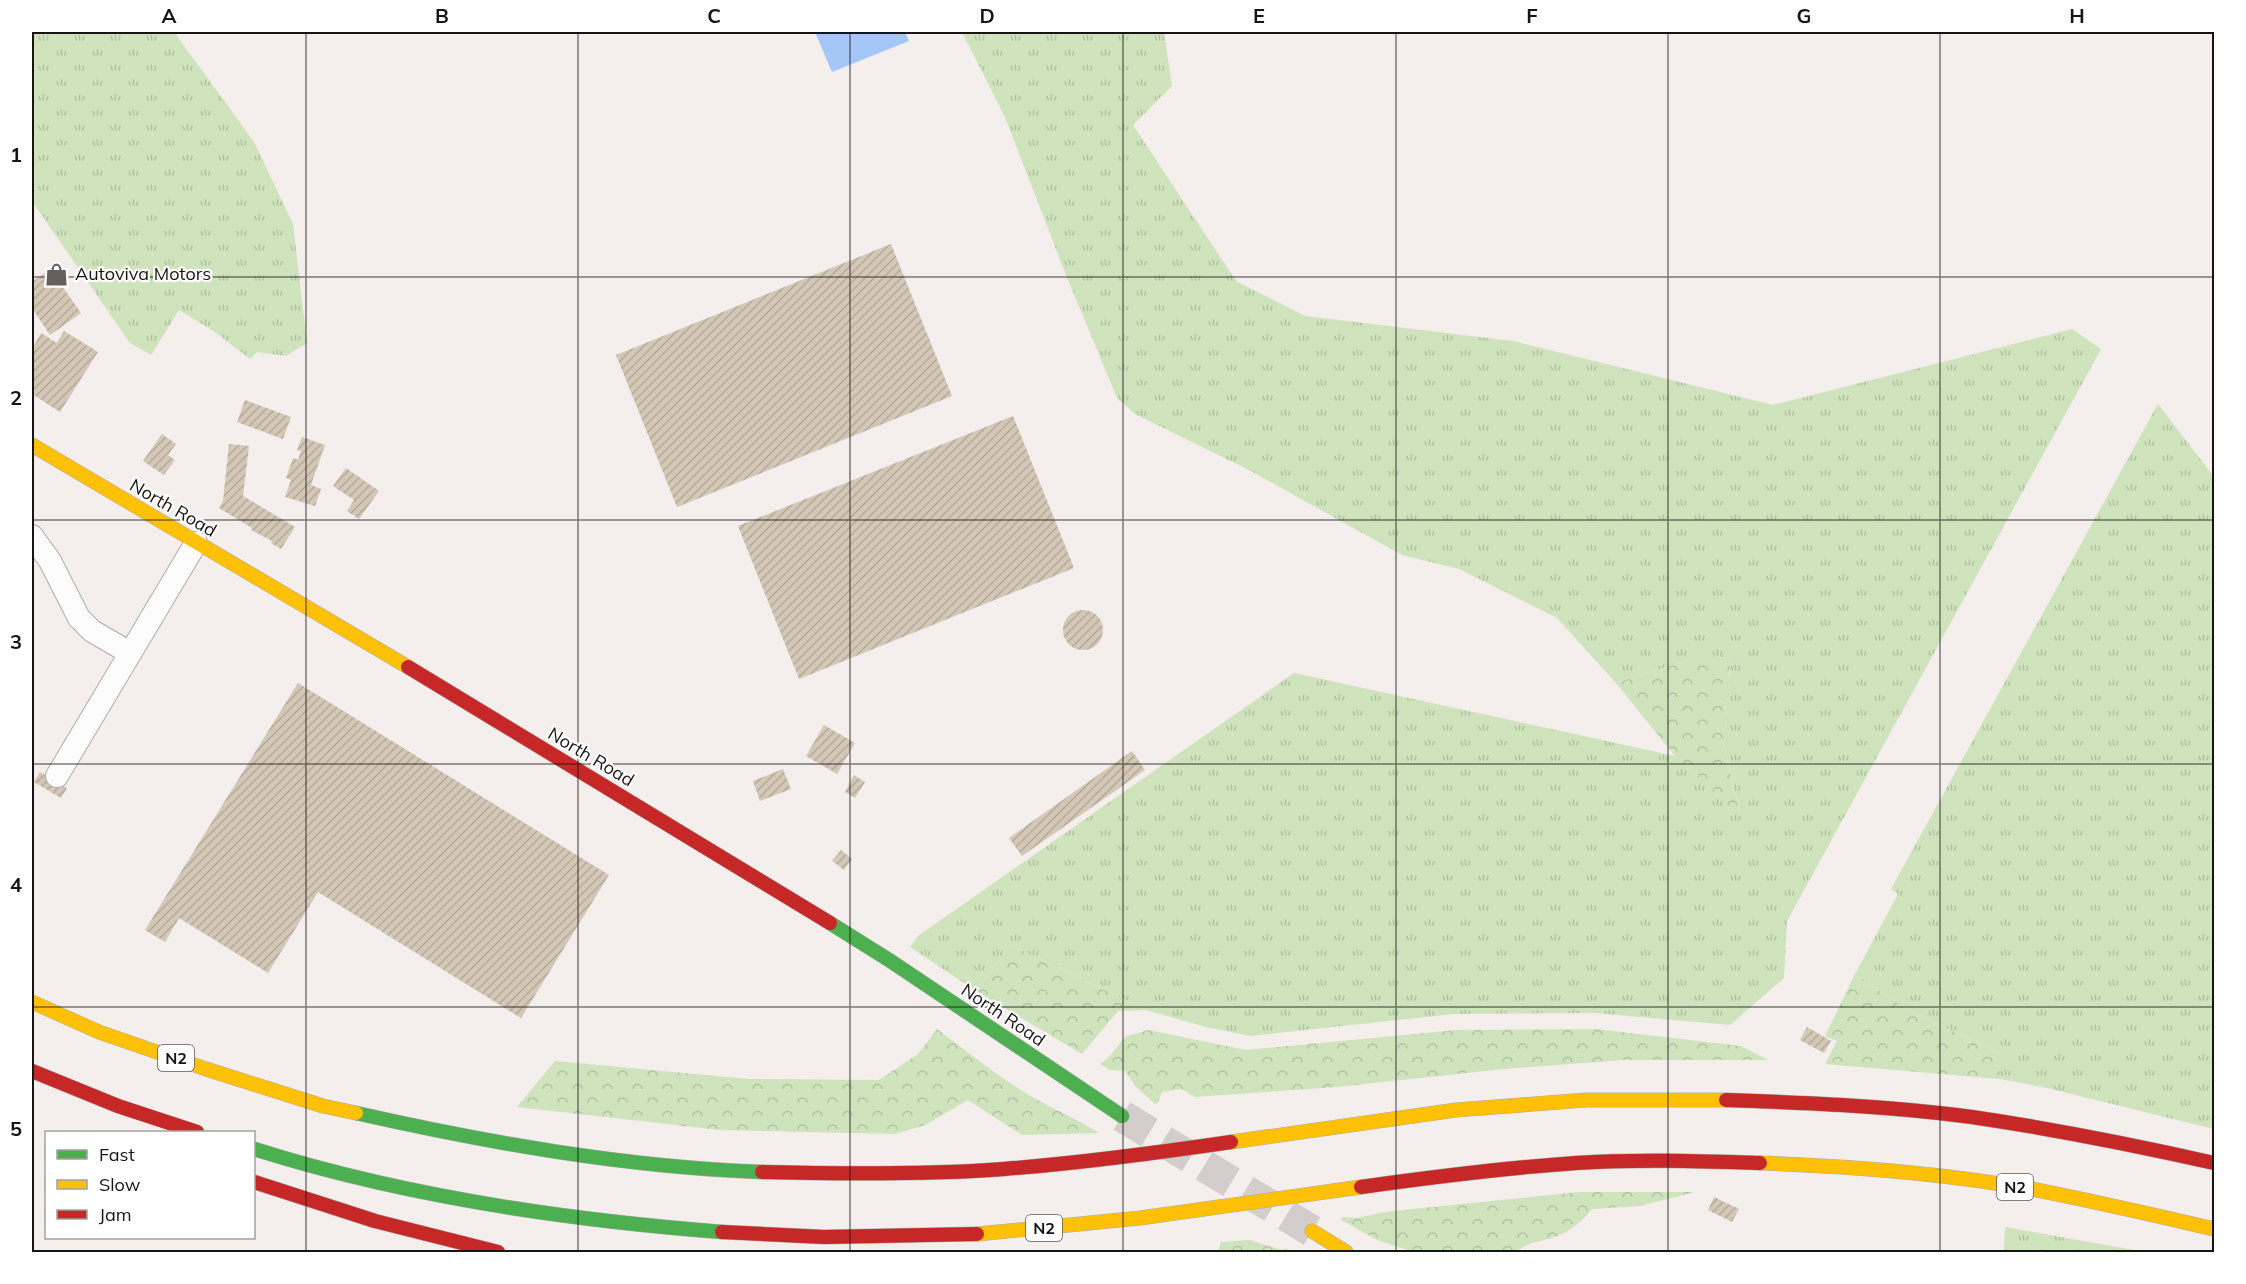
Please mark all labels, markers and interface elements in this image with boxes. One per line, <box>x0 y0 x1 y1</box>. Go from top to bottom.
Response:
text: A <box>162 3 177 28</box>
text: B <box>435 3 449 28</box>
text: C <box>707 3 721 28</box>
text: D <box>979 3 995 28</box>
text: E <box>1253 3 1265 28</box>
text: F <box>1526 3 1538 28</box>
text: G <box>1797 3 1811 28</box>
text: H <box>2069 3 2085 28</box>
text: 1 <box>10 142 22 167</box>
shop icon: Autoviva Motors <box>44 261 70 287</box>
place label: Autoviva Motors <box>75 262 211 285</box>
text: 2 <box>10 385 22 410</box>
street label: North Road <box>126 474 221 542</box>
text: 3 <box>10 629 22 654</box>
street label: North Road <box>544 722 639 791</box>
text: 4 <box>10 872 22 897</box>
street label: North Road <box>957 978 1050 1051</box>
road number: N2 <box>158 1045 194 1071</box>
text: 5 <box>10 1116 22 1141</box>
legend <box>45 1131 255 1239</box>
text: Fast <box>99 1143 135 1166</box>
text: Slow <box>99 1173 141 1196</box>
road number: N2 <box>1997 1174 2033 1200</box>
text: Jam <box>99 1203 132 1226</box>
road number: N2 <box>1026 1215 1062 1241</box>

